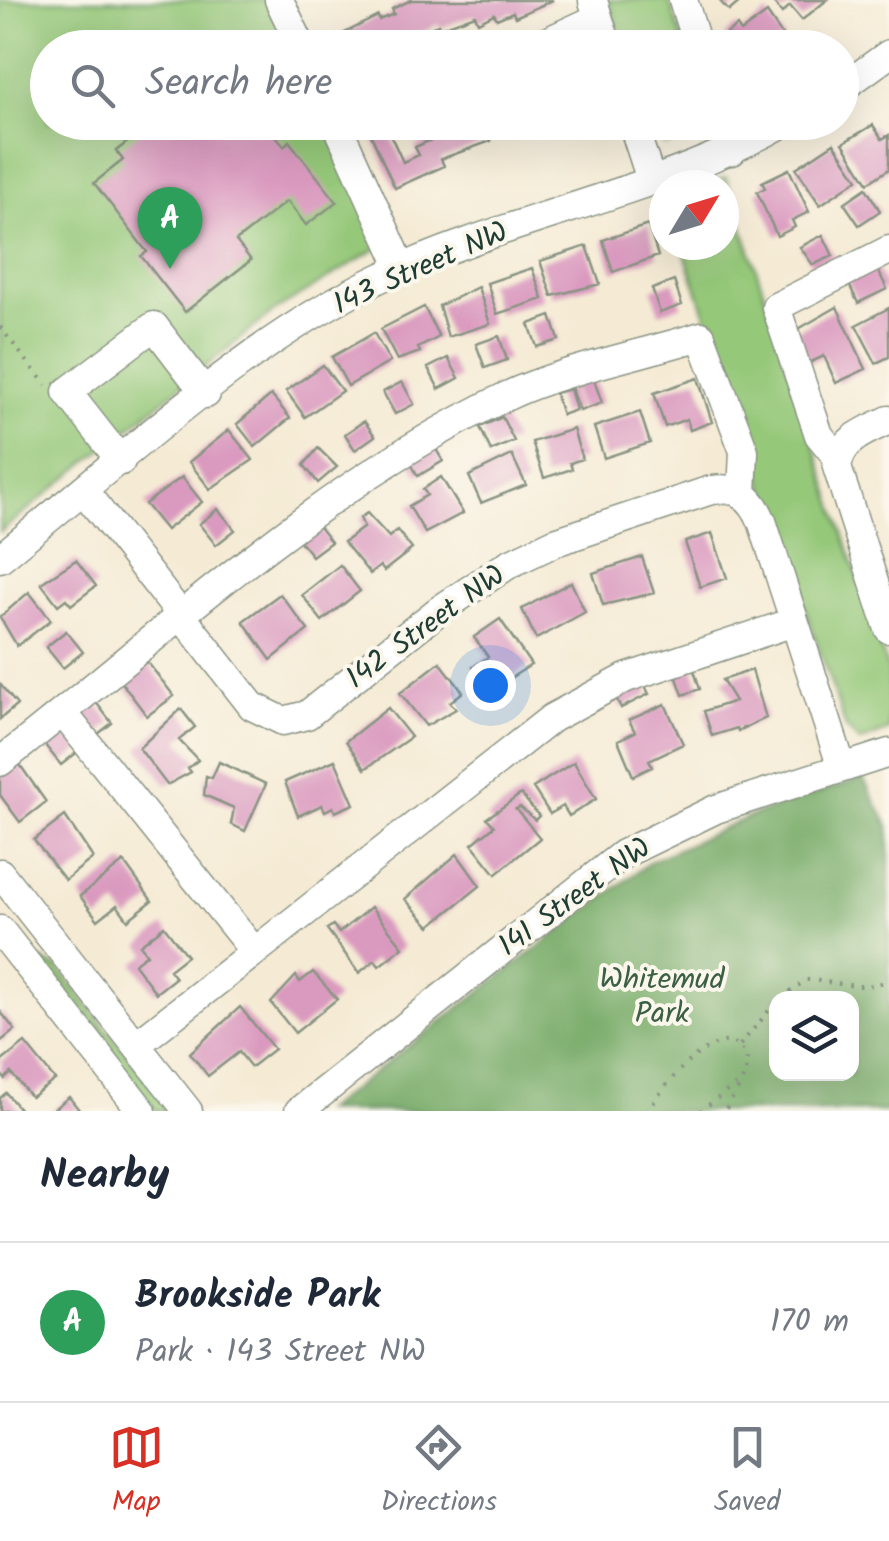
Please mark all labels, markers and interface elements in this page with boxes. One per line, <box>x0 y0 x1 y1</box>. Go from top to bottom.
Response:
search box <box>30 30 859 140</box>
text: Search here <box>145 55 332 115</box>
icon: search <box>65 58 120 113</box>
north arrow <box>649 170 739 260</box>
pin: A <box>138 186 202 269</box>
street label: 143 Street NW <box>326 209 516 329</box>
street label: 142 Street NW <box>336 553 516 702</box>
your location <box>465 660 516 711</box>
street label: 141 Street NW <box>489 826 662 970</box>
park label: Whitemud Park <box>599 956 726 1038</box>
map controls <box>769 991 859 1081</box>
button: layers <box>769 991 859 1081</box>
text: Nearby <box>40 1143 169 1210</box>
text: Brookside Park <box>135 1267 380 1327</box>
text: A <box>62 1297 83 1348</box>
text: 170 m <box>770 1297 849 1348</box>
text: Park · 143 Street NW <box>135 1327 426 1378</box>
tab: Map <box>109 1420 164 1525</box>
tab: Directions <box>381 1420 497 1525</box>
tab: Saved <box>714 1420 780 1525</box>

